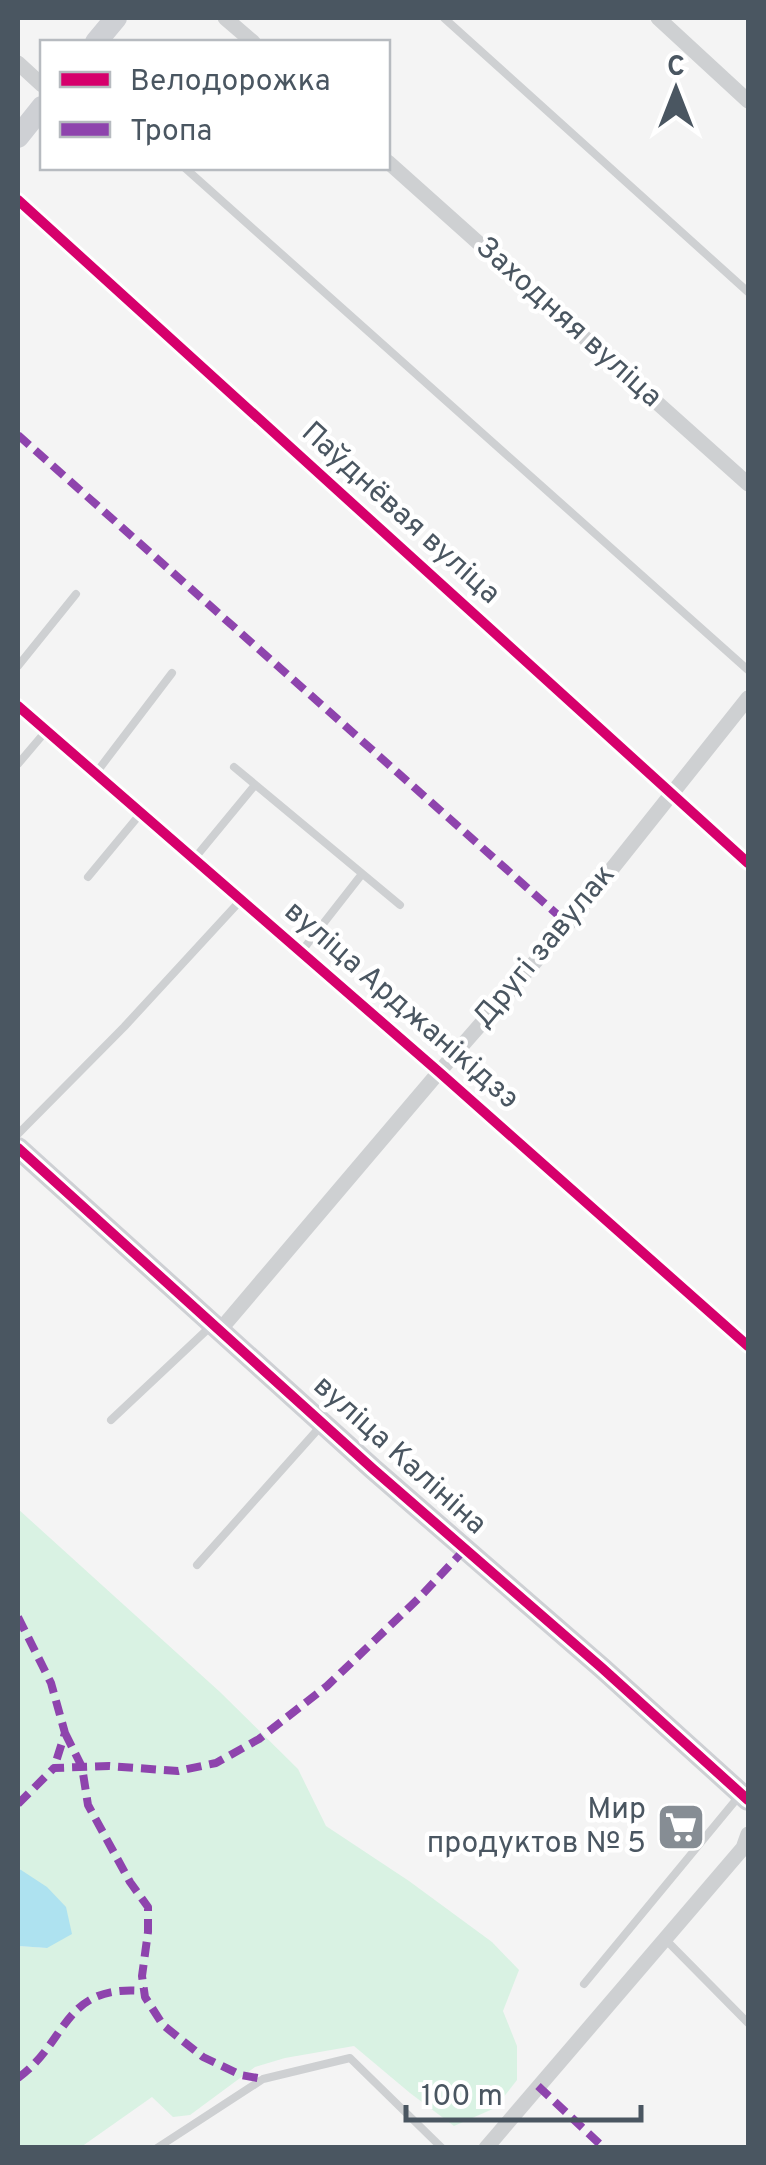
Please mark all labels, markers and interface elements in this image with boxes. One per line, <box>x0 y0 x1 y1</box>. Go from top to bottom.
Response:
legend <box>40 40 390 170</box>
north arrow <box>626 40 726 140</box>
text: С <box>667 50 685 86</box>
text: Велодорожка <box>130 64 331 101</box>
text: Тропа <box>130 114 212 151</box>
street label: Заходняя вуліца <box>467 230 669 416</box>
street label: Паўднёвая вуліца <box>293 415 507 613</box>
street label: Другі завулак <box>466 858 624 1036</box>
street label: вуліца Арджанікідзэ <box>276 894 526 1118</box>
street label: вуліца Калініна <box>305 1368 493 1544</box>
place label: Мир продуктов № 5 <box>427 1792 646 1863</box>
supermarket icon: Мир продуктов № 5 <box>655 1801 707 1853</box>
scale bar <box>406 2060 641 2122</box>
text: 100 m <box>421 2079 503 2116</box>

